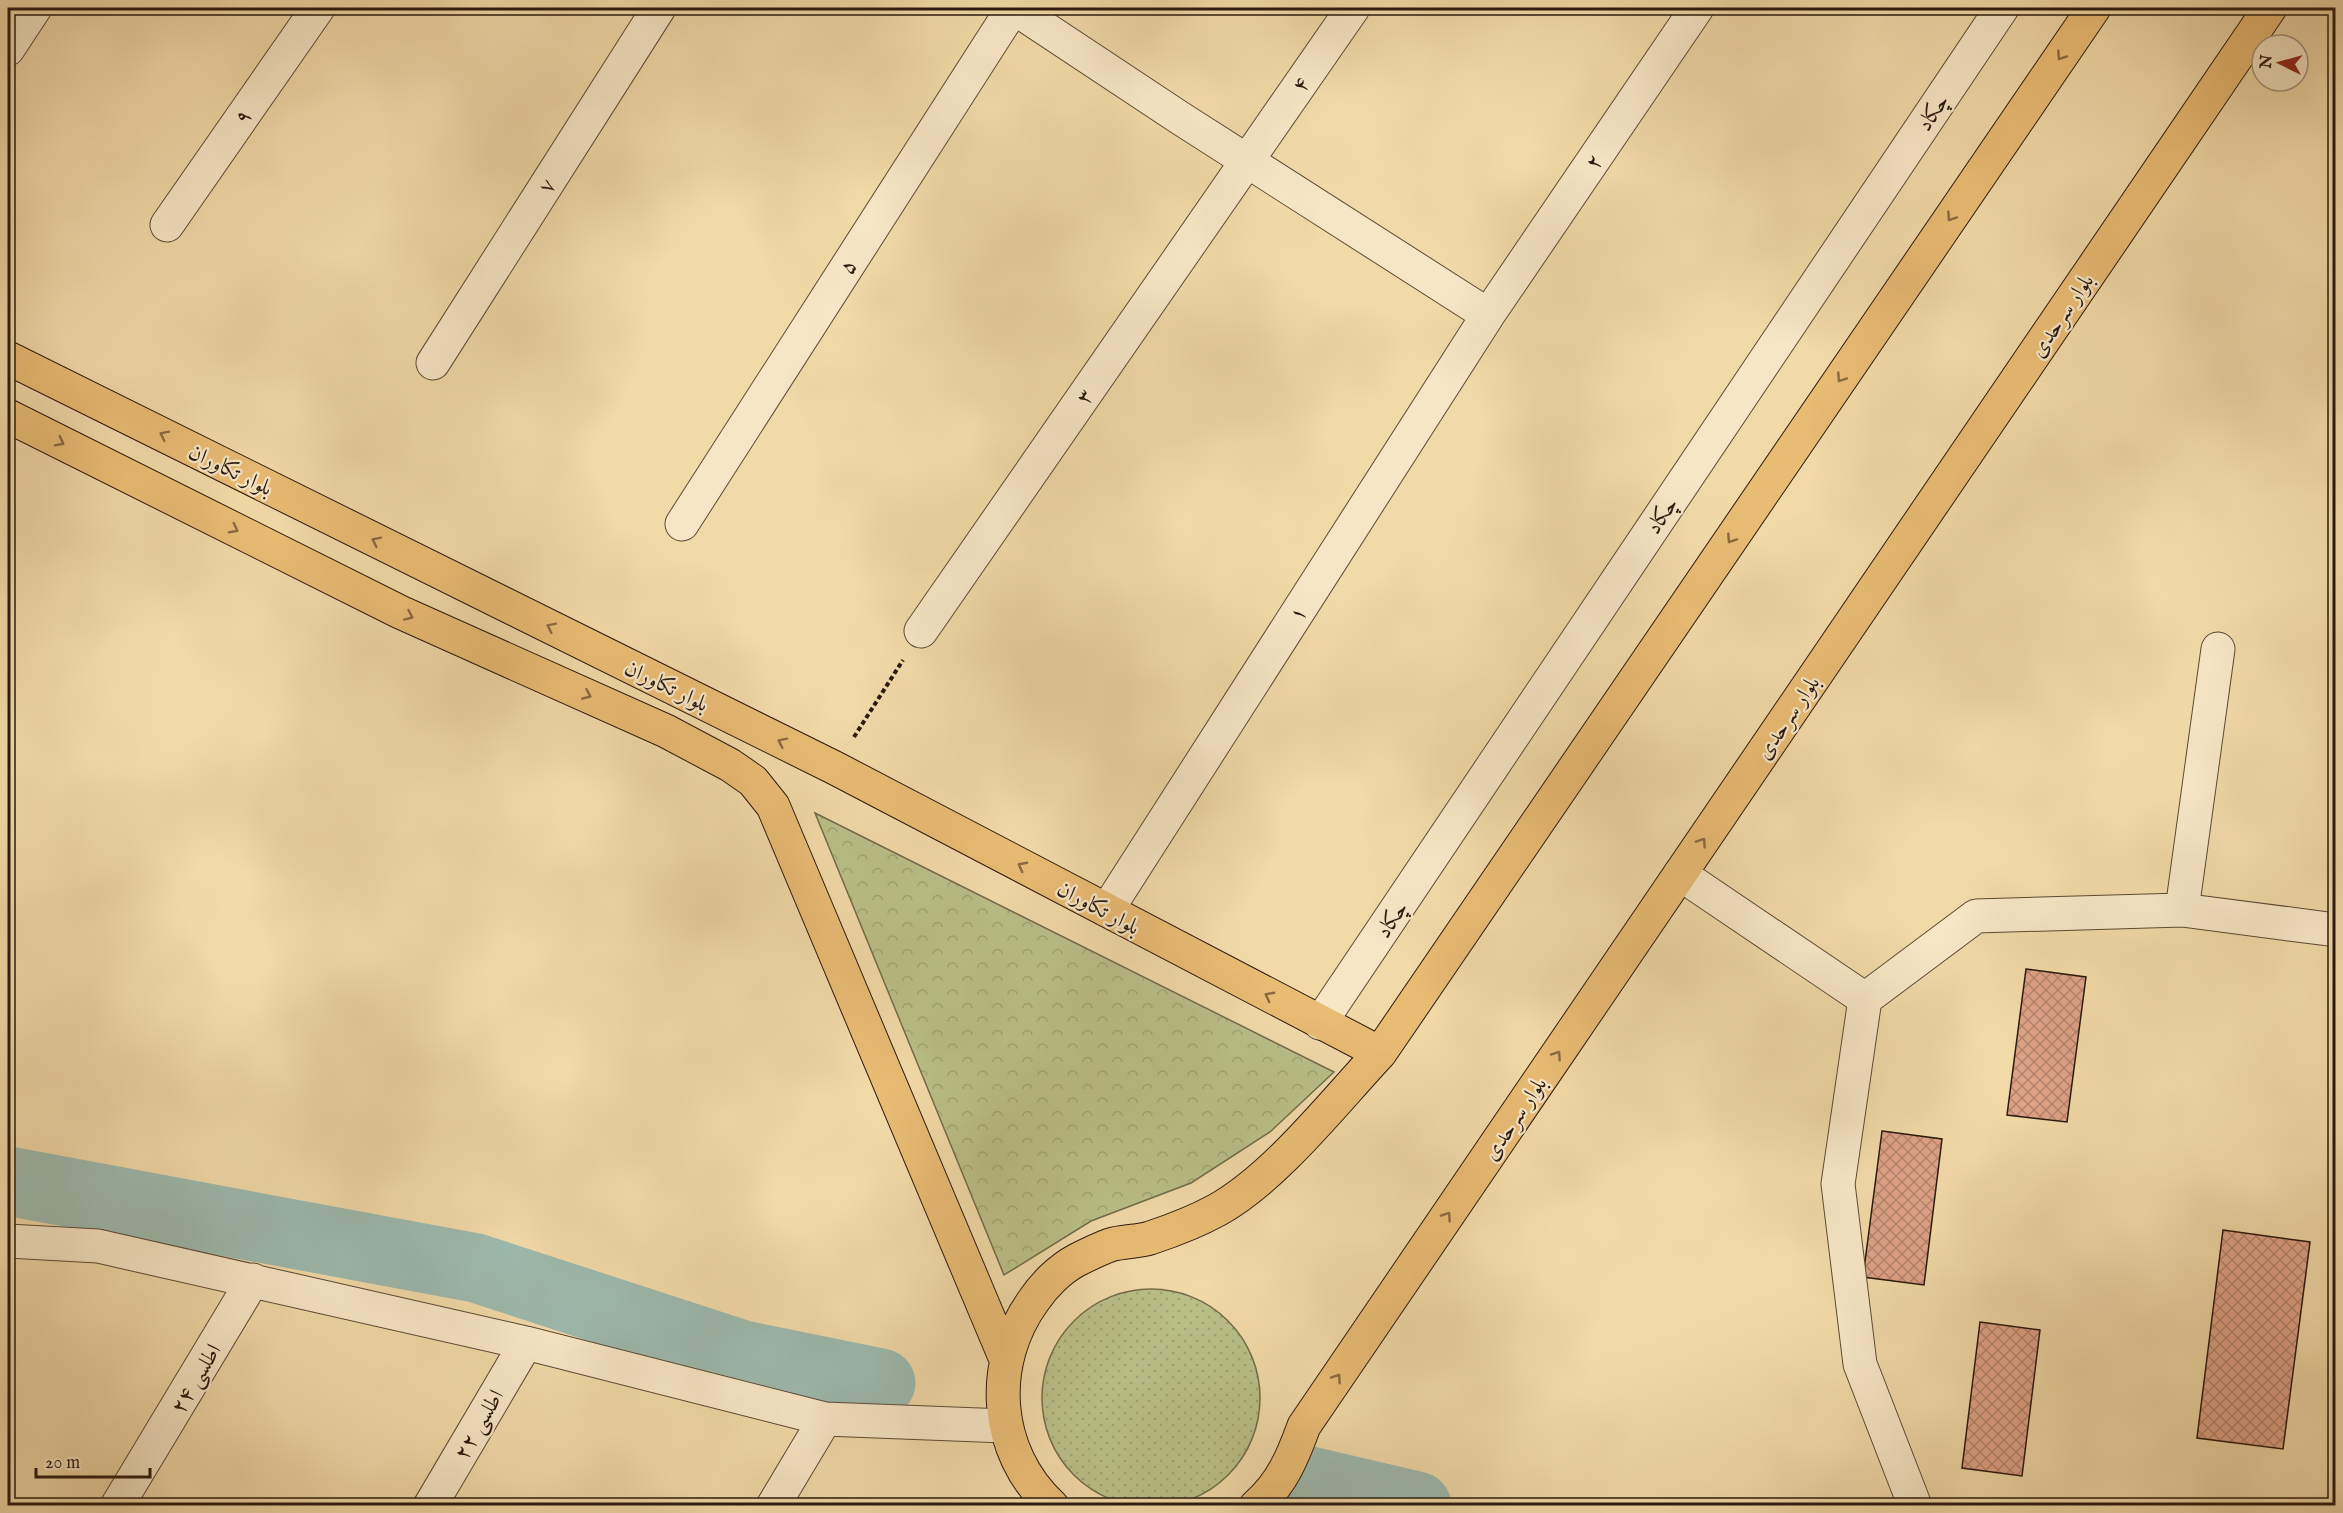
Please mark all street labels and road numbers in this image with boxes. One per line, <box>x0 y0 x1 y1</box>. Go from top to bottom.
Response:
street label: ۴ <box>1286 72 1317 98</box>
street label: چکاد <box>1911 89 1956 137</box>
street label: ۹ <box>228 104 259 130</box>
street label: ۲ <box>1579 149 1610 175</box>
street label: ۷ <box>532 173 563 199</box>
street label: ۵ <box>833 254 864 280</box>
street label: بلوار سرحدی <box>2024 269 2101 363</box>
street label: ۳ <box>1070 384 1101 410</box>
street label: بلوار تکاوران <box>184 438 277 503</box>
street label: چکاد <box>1640 492 1685 540</box>
street label: ۱ <box>1283 601 1314 627</box>
street label: بلوار تکاوران <box>620 654 713 719</box>
street label: بلوار سرحدی <box>1750 671 1827 765</box>
street label: بلوار تکاوران <box>1052 875 1144 942</box>
street label: چکاد <box>1370 896 1415 944</box>
street label: بلوار سرحدی <box>1477 1072 1554 1166</box>
street label: اطلسی ۲۴ <box>165 1339 228 1419</box>
street label: اطلسی ۲۲ <box>448 1385 511 1465</box>

